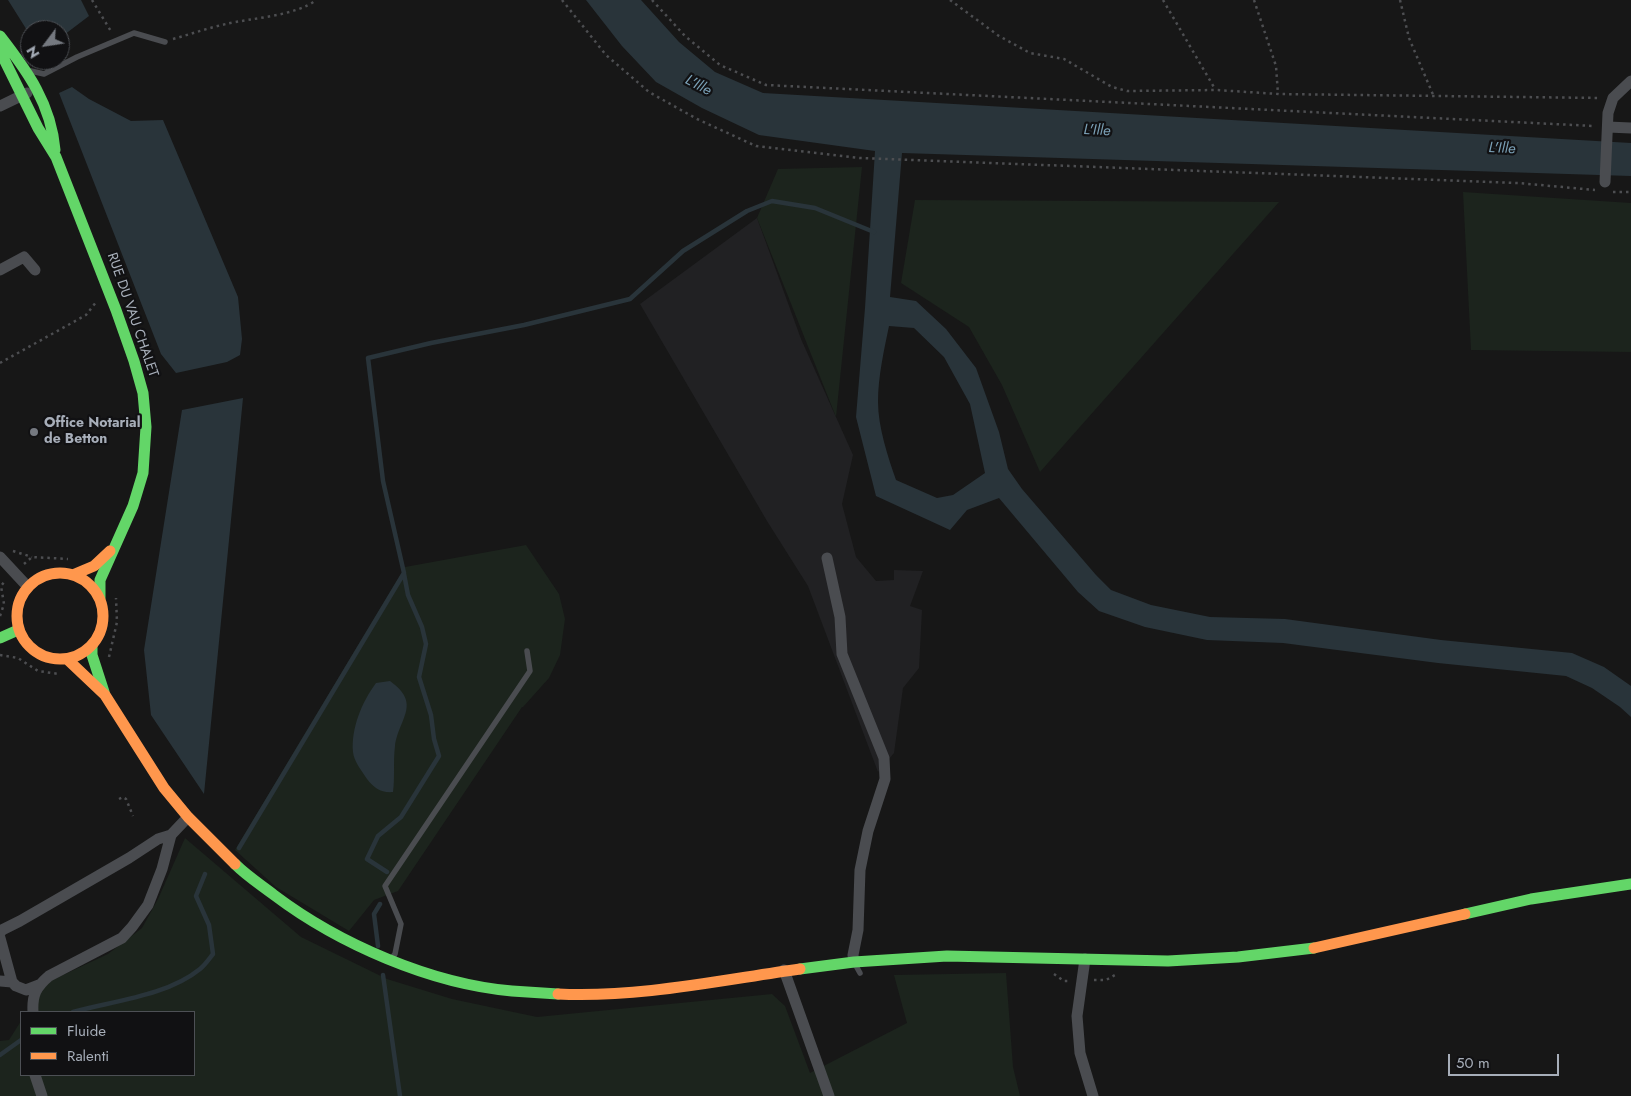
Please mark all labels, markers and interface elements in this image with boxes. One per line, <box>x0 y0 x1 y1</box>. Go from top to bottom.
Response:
north arrow <box>20 20 70 70</box>
text: N <box>22 42 44 62</box>
water label: L'Ille <box>682 72 714 100</box>
water label: L'Ille <box>1083 121 1111 141</box>
water label: L'Ille <box>1488 139 1516 159</box>
street label: RUE DU VAU CHALET <box>103 251 161 379</box>
place label: Office Notarial de Betton <box>44 416 140 448</box>
marker: Office Notarial de Betton <box>28 426 40 438</box>
legend <box>20 1011 195 1076</box>
text: Fluide <box>67 1020 106 1042</box>
scale bar <box>1451 1044 1562 1076</box>
text: Ralenti <box>67 1045 109 1067</box>
text: 50 m <box>1456 1052 1490 1074</box>

